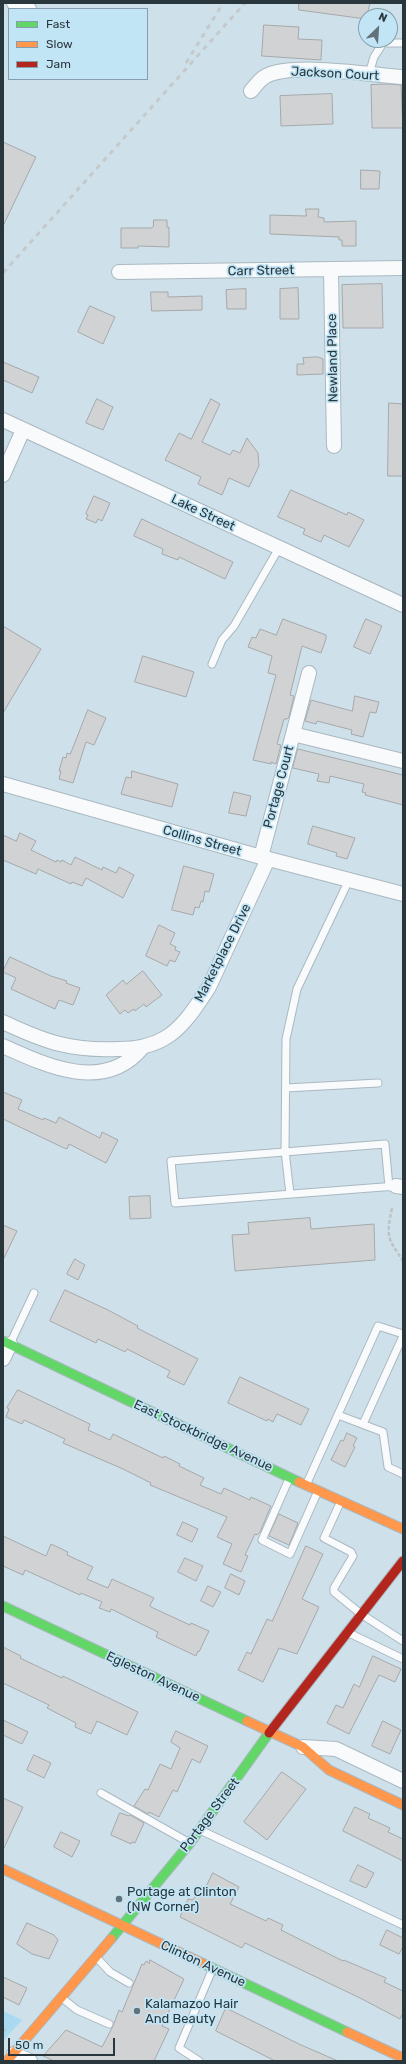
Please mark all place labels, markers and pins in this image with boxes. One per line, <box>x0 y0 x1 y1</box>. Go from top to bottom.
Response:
place label: Portage at Clinton (NW Corner) <box>127 1884 237 1915</box>
marker: Portage at Clinton (NW Corner) <box>114 1894 124 1904</box>
place label: Kalamazoo Hair And Beauty <box>145 1996 238 2027</box>
marker: Kalamazoo Hair And Beauty <box>132 2006 142 2016</box>

